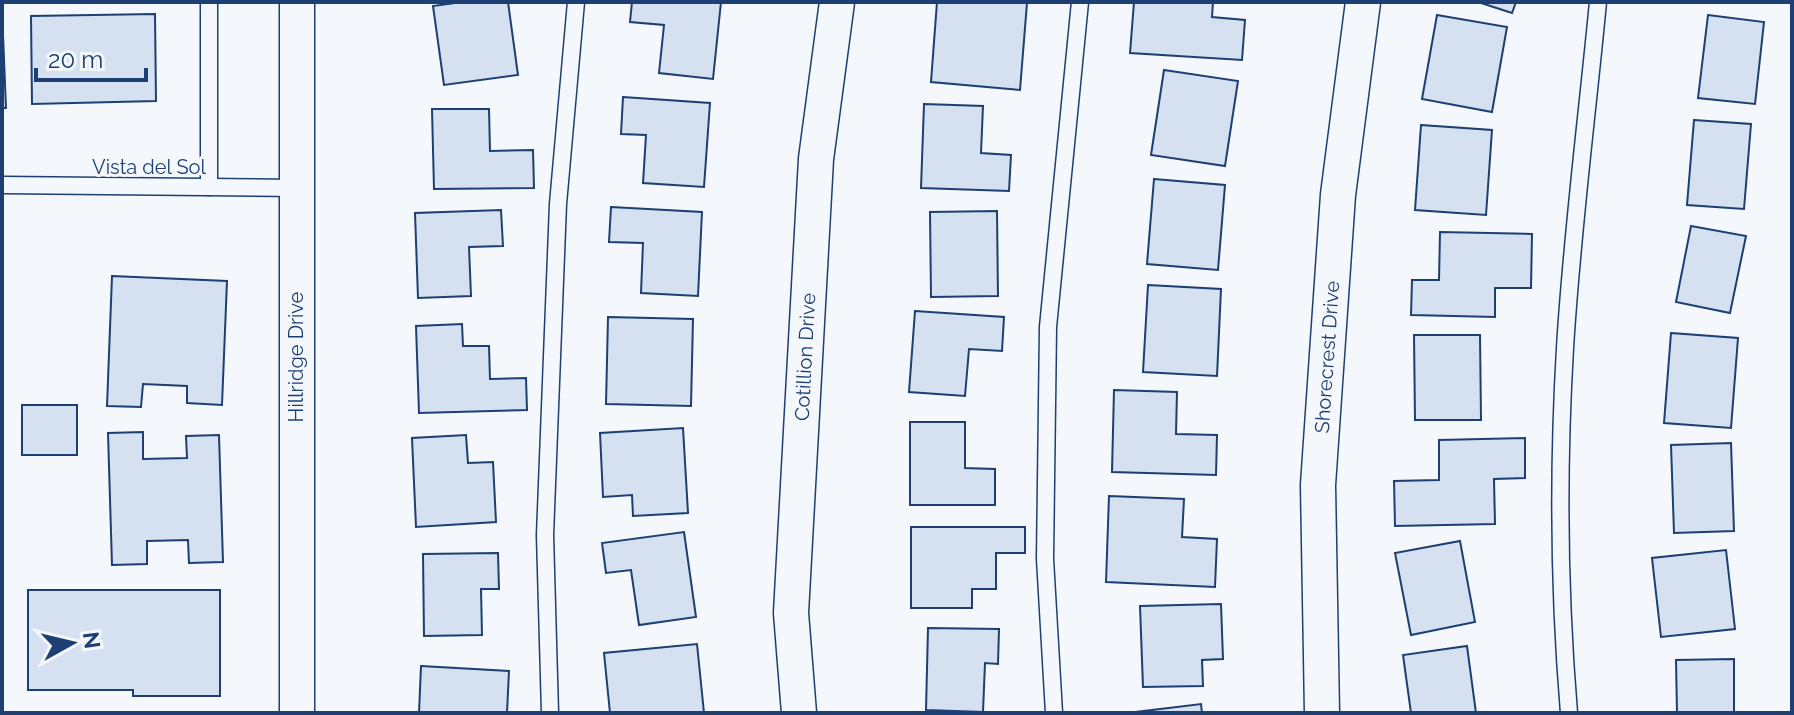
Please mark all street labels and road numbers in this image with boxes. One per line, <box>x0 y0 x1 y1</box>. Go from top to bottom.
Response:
street label: Vista del Sol <box>92 155 207 179</box>
street label: Shorecrest Drive <box>1310 280 1344 434</box>
street label: Hillridge Drive <box>284 291 308 422</box>
street label: Cotillion Drive <box>790 292 820 422</box>

